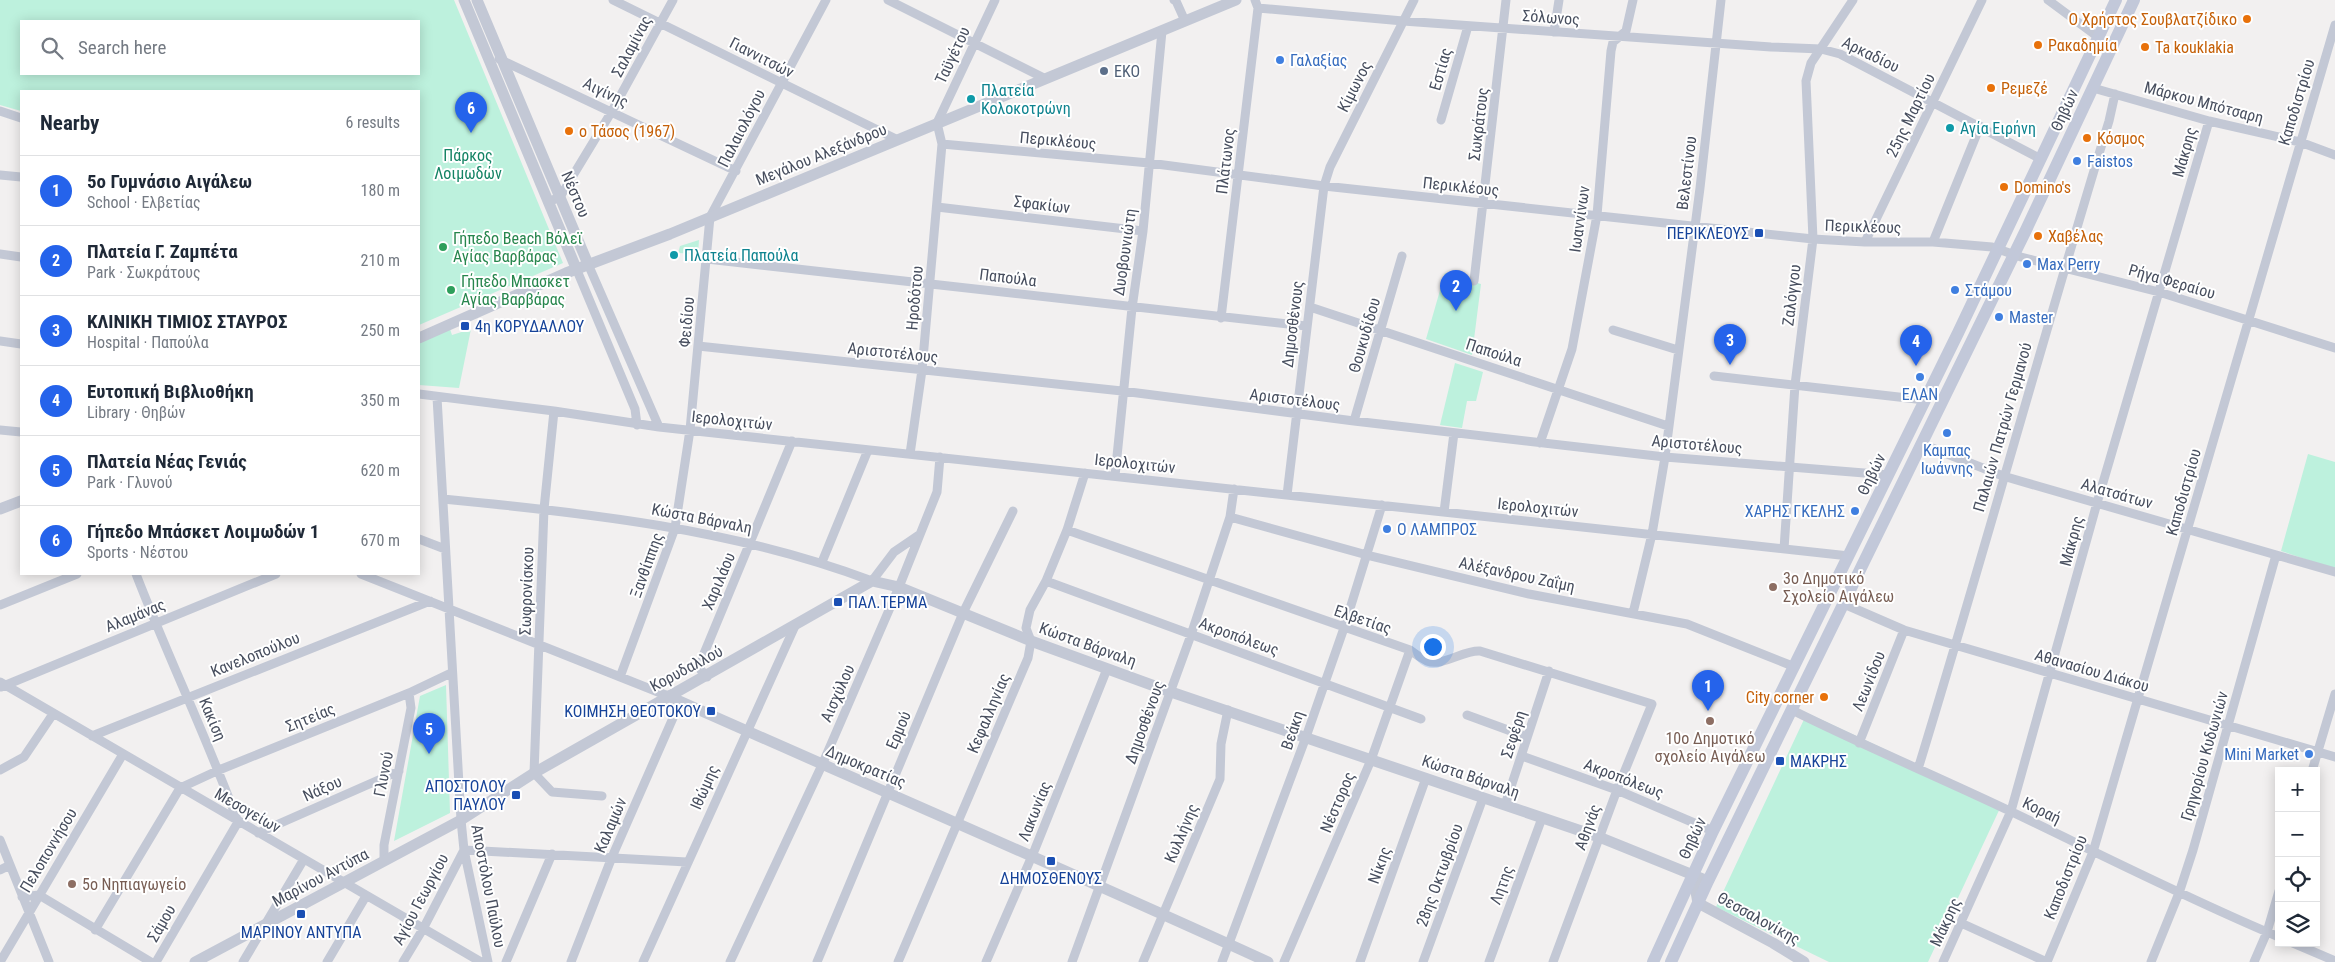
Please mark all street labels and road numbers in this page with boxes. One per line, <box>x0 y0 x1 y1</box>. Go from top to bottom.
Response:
street label: Σόλωνος <box>1522 6 1580 29</box>
street label: Σαλαμίνας <box>607 12 656 80</box>
street label: Ταϋγέτου <box>931 24 974 87</box>
street label: Αρκαδίου <box>1839 32 1903 76</box>
street label: Γιαννιτσών <box>726 33 797 82</box>
street label: Εστίας <box>1425 46 1456 93</box>
street label: Κίμωνος <box>1333 57 1375 115</box>
street label: Καποδιστρίου <box>2274 57 2319 148</box>
street label: 25ης Μαρτίου <box>1882 70 1939 160</box>
street label: Αιγίνης <box>580 73 632 112</box>
street label: Μάρκου Μπότσαρη <box>2142 77 2266 128</box>
street label: Παλαιολόγου <box>714 86 769 170</box>
street label: Σωκράτους <box>1465 86 1492 162</box>
street label: Θηβών <box>2047 86 2082 134</box>
street label: Μεγάλου Αλεξάνδρου <box>753 120 889 189</box>
street label: Μάκρης <box>2168 125 2201 179</box>
street label: Πλάτωνος <box>1212 127 1239 195</box>
street label: Περικλέους <box>1019 128 1097 153</box>
street label: Βελεστίνου <box>1673 135 1700 211</box>
street label: Νέστου <box>557 168 594 220</box>
street label: Περικλέους <box>1422 173 1500 200</box>
street label: Ιωαννίνων <box>1565 185 1594 253</box>
street label: Σφακίων <box>1013 192 1071 217</box>
street label: Δυοβουνιώτη <box>1109 207 1140 297</box>
street label: Περικλέους <box>1824 216 1902 237</box>
street label: Ρήγα Φεραίου <box>2126 260 2217 303</box>
street label: Ζαλόγγου <box>1778 263 1805 327</box>
street label: Ηροδότου <box>902 265 927 331</box>
street label: Παπούλα <box>978 265 1038 290</box>
street label: Δημοσθένους <box>1278 280 1307 369</box>
street label: Θουκυδίδου <box>1345 295 1384 375</box>
street label: Φειδίου <box>675 296 698 348</box>
street label: Παπούλα <box>1464 335 1524 370</box>
street label: Αριστοτέλους <box>847 338 939 367</box>
street label: Παλαιών Πατρών Γερμανού <box>1969 340 2036 514</box>
street label: Αριστοτέλους <box>1249 385 1341 414</box>
street label: Ιερολοχιτών <box>691 407 773 434</box>
street label: Αριστοτέλους <box>1651 431 1743 458</box>
street label: Καποδιστρίου <box>2162 447 2205 538</box>
street label: Ιερολοχιτών <box>1094 450 1176 477</box>
street label: Θηβών <box>1853 450 1890 498</box>
street label: Αλατσάτων <box>2079 474 2155 513</box>
street label: Ιερολοχιτών <box>1497 494 1579 521</box>
street label: Κώστα Βάρναλη <box>650 499 754 538</box>
street label: Μάκρης <box>2056 514 2087 568</box>
street label: Ξανθίππης <box>626 530 667 600</box>
street label: Σωφρονίσκου <box>515 547 538 636</box>
street label: Χαριλάου <box>698 549 739 613</box>
street label: Αλέξανδρου Ζαΐμη <box>1457 553 1577 596</box>
street label: Αλαμάνας <box>102 595 168 636</box>
street label: Ελβετίας <box>1332 601 1394 638</box>
street label: Ακροπόλεως <box>1196 613 1281 660</box>
street label: Κώστα Βάρναλη <box>1037 618 1139 671</box>
street label: Κανελοπούλου <box>208 628 302 681</box>
street label: Κορυδαλλού <box>647 641 726 696</box>
street label: Αθανασίου Διάκου <box>2033 645 2151 696</box>
street label: Λεωνίδου <box>1848 648 1889 714</box>
street label: Αισχύλου <box>816 661 859 725</box>
street label: Κεφαλληνίας <box>963 670 1014 756</box>
street label: Δημοσθένους <box>1121 678 1168 766</box>
street label: Γρηγορίου Κυδωνιών <box>2177 689 2232 823</box>
street label: Κακίση <box>195 695 230 744</box>
street label: Σητείας <box>283 699 337 736</box>
street label: Ερμού <box>882 708 915 752</box>
street label: Βεάκη <box>1277 708 1308 752</box>
street label: Σεφέρη <box>1497 708 1530 760</box>
street label: Δημοκρατίας <box>823 741 909 792</box>
street label: Γλυνού <box>370 750 397 798</box>
street label: Κώστα Βάρναλη <box>1420 751 1522 802</box>
street label: Ακροπόλεως <box>1581 755 1666 802</box>
street label: Ιθώμης <box>686 762 723 812</box>
street label: Νέστορος <box>1316 769 1359 836</box>
street label: Νάξου <box>300 772 345 805</box>
street label: Λακωνίας <box>1014 778 1055 844</box>
street label: Μεσογείων <box>211 784 284 837</box>
street label: Κοραή <box>2019 793 2064 828</box>
street label: Καλαμών <box>590 794 631 856</box>
street label: Κυλλήνης <box>1161 801 1202 866</box>
street label: Αθηνάς <box>1570 802 1604 853</box>
street label: Πελοποννήσου <box>16 805 81 896</box>
street label: Θηβών <box>1675 814 1710 862</box>
street label: 28ης Οκτωβρίου <box>1412 821 1467 929</box>
street label: Αποστόλου Παύλου <box>467 823 510 949</box>
street label: Καποδιστρίου <box>2040 832 2091 922</box>
street label: Μαρίνου Αντύπα <box>269 844 372 911</box>
street label: Νίκης <box>1364 844 1395 886</box>
street label: Αγίου Γεωργίου <box>388 850 452 948</box>
street label: Λητης <box>1486 863 1517 907</box>
street label: Θεσσαλονίκης <box>1714 888 1803 949</box>
street label: Μάκρης <box>1926 895 1965 950</box>
street label: Σάμου <box>143 901 180 945</box>

